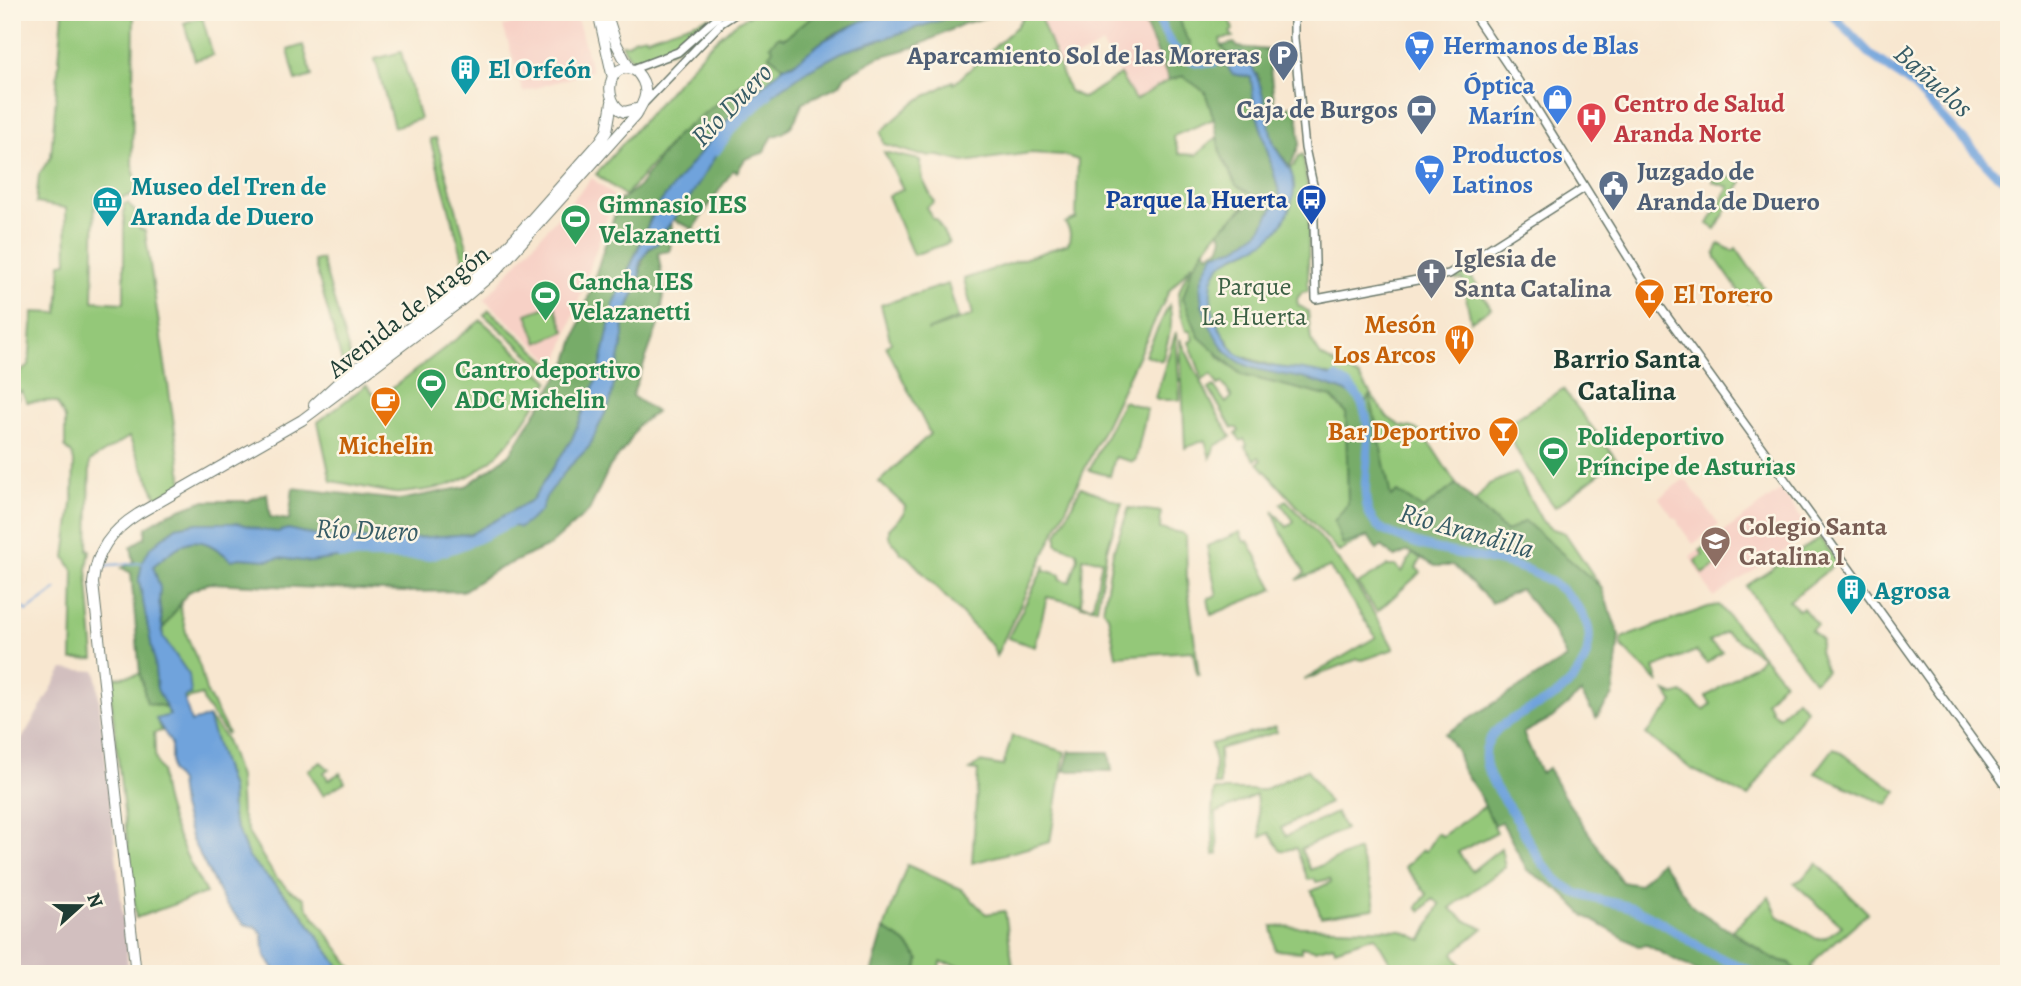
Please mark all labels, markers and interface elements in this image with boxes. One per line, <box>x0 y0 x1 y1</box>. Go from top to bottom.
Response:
supermarket icon: Hermanos de Blas <box>1403 28 1437 72</box>
place label: Hermanos de Blas <box>1443 28 1639 63</box>
water label: Bañuelos <box>1886 35 1981 127</box>
place label: Aparcamiento Sol de las Moreras <box>906 38 1260 73</box>
parking icon: Aparcamiento Sol de las Moreras <box>1266 38 1300 82</box>
building icon: El Orfeón <box>448 52 482 96</box>
place label: El Orfeón <box>488 52 592 87</box>
water label: Río Duero <box>682 54 781 155</box>
place label: Óptica Marín <box>1464 68 1535 133</box>
shop icon: Óptica Marín <box>1541 83 1575 127</box>
place label: Centro de Salud Aranda Norte <box>1613 86 1786 151</box>
place label: Caja de Burgos <box>1236 92 1398 127</box>
bank icon: Caja de Burgos <box>1404 92 1438 136</box>
hospital icon: Centro de Salud Aranda Norte <box>1574 101 1608 145</box>
place label: Productos Latinos <box>1452 137 1563 202</box>
supermarket icon: Productos Latinos <box>1412 152 1446 196</box>
place label: Juzgado de Aranda de Duero <box>1636 154 1820 219</box>
place label: Museo del Tren de Aranda de Duero <box>130 169 326 234</box>
public building icon: Juzgado de Aranda de Duero <box>1597 169 1631 213</box>
place label: Parque la Huerta <box>1105 182 1288 217</box>
bus stop icon: Parque la Huerta <box>1294 182 1328 226</box>
museum icon: Museo del Tren de Aranda de Duero <box>91 184 125 228</box>
place label: Gimnasio IES Velazanetti <box>598 187 747 252</box>
sports icon: Gimnasio IES Velazanetti <box>559 202 593 246</box>
street label: Avenida de Aragón <box>319 237 497 387</box>
place label: Iglesia de Santa Catalina <box>1454 241 1612 306</box>
church icon: Iglesia de Santa Catalina <box>1414 256 1448 300</box>
place label: Cancha IES Velazanetti <box>568 264 693 329</box>
park label: Parque La Huerta <box>1201 269 1307 334</box>
bar icon: El Torero <box>1633 277 1667 321</box>
place label: El Torero <box>1673 277 1773 312</box>
sports icon: Cancha IES Velazanetti <box>529 279 563 323</box>
place label: Mesón Los Arcos <box>1333 307 1436 372</box>
restaurant icon: Mesón Los Arcos <box>1442 322 1476 366</box>
district label: Barrio Santa Catalina <box>1553 340 1702 410</box>
place label: Cantro deportivo ADC Michelin <box>454 352 641 417</box>
sports icon: Cantro deportivo ADC Michelin <box>415 367 449 411</box>
cafe icon: Michelin <box>369 385 403 429</box>
place label: Bar Deportivo <box>1328 414 1481 449</box>
bar icon: Bar Deportivo <box>1487 414 1521 458</box>
place label: Polideportivo Príncipe de Asturias <box>1577 419 1796 484</box>
place label: Michelin <box>338 428 434 463</box>
sports icon: Polideportivo Príncipe de Asturias <box>1537 434 1571 478</box>
water label: Río Arandilla <box>1395 494 1538 568</box>
water label: Río Duero <box>315 509 419 551</box>
place label: Colegio Santa Catalina I <box>1739 509 1888 574</box>
school or university icon: Colegio Santa Catalina I <box>1699 524 1733 568</box>
building icon: Agrosa <box>1834 573 1868 617</box>
place label: Agrosa <box>1873 573 1951 608</box>
north arrow <box>46 870 116 940</box>
text: N <box>80 889 110 912</box>

